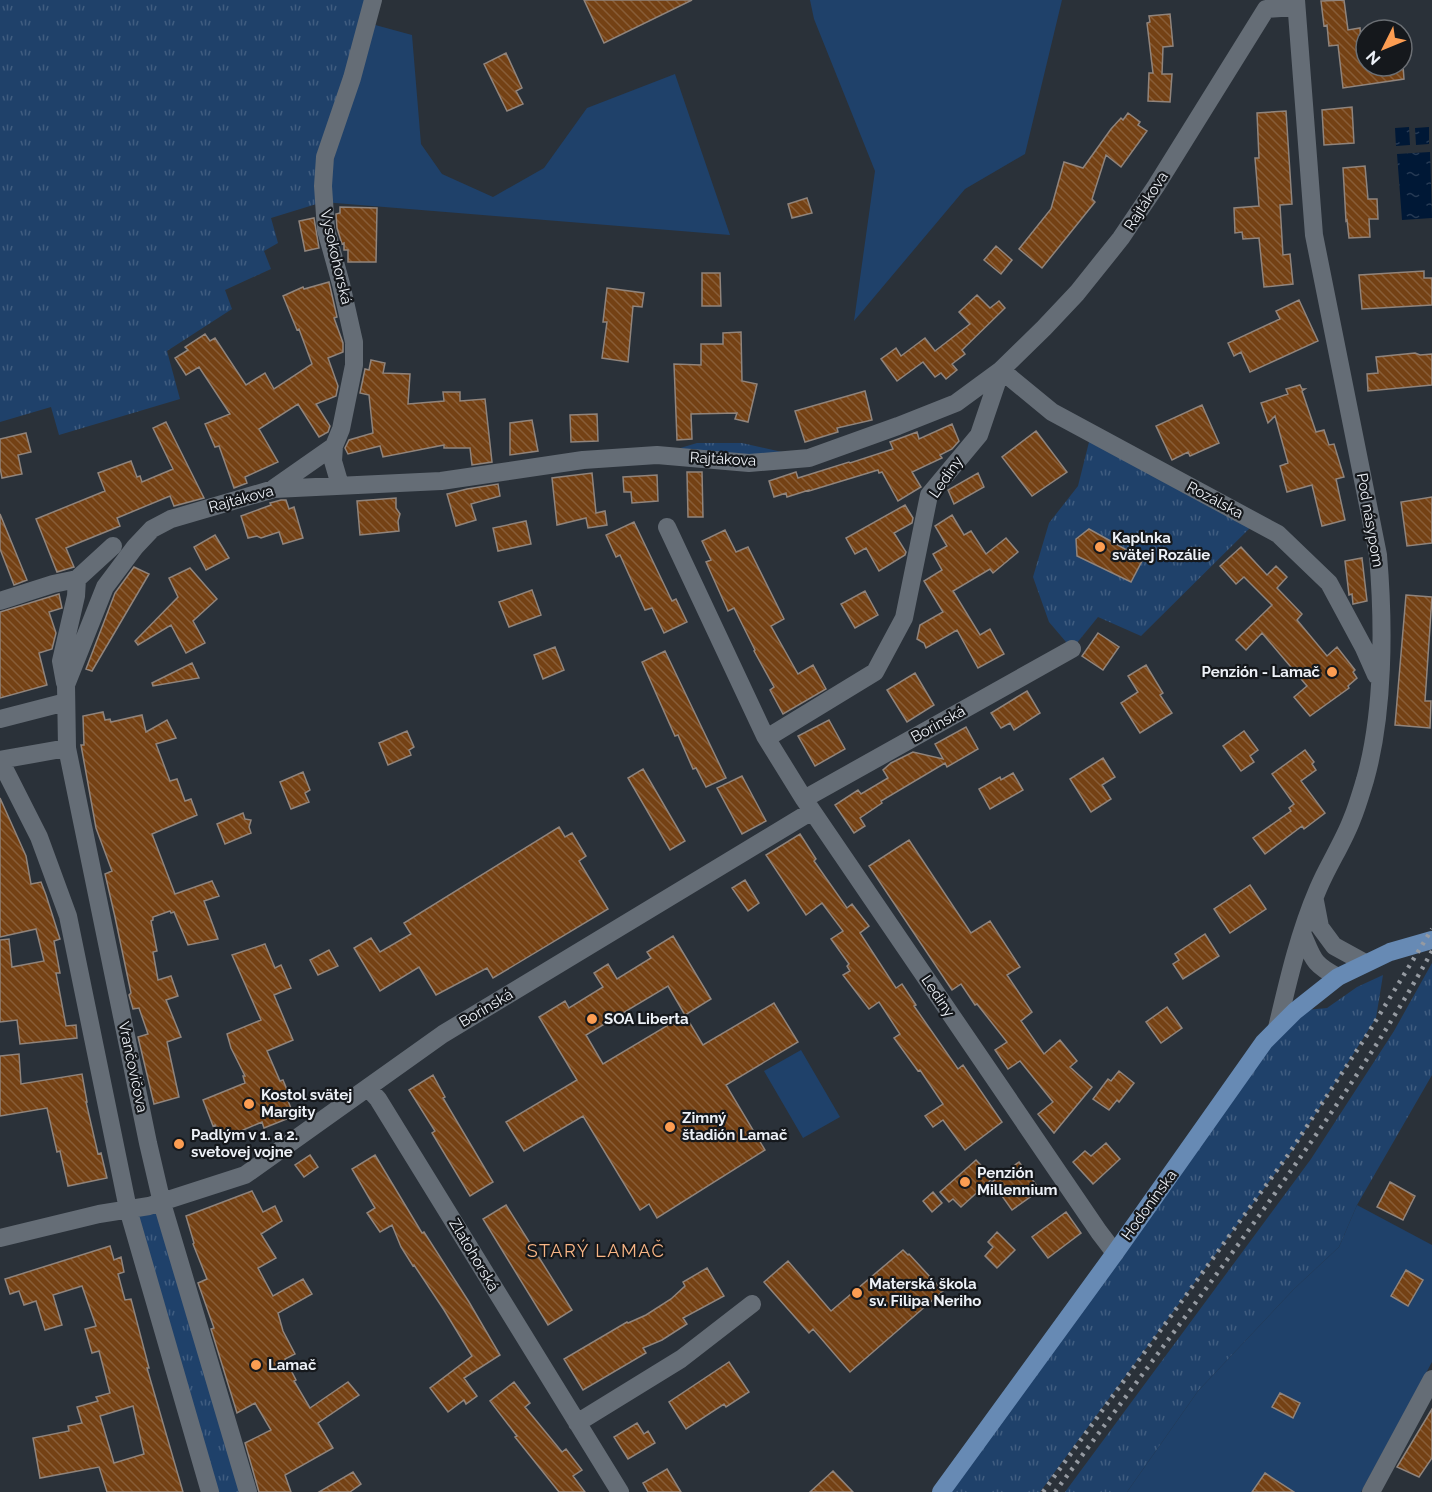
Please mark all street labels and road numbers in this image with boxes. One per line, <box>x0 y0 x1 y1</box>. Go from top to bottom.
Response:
street label: Rajtákova <box>1120 168 1172 234</box>
street label: Vysokohorská <box>316 208 356 306</box>
street label: Rajtákova <box>689 448 757 470</box>
street label: Lediny <box>925 453 967 501</box>
street label: Pod násypom <box>1353 471 1387 569</box>
street label: Rozálska <box>1184 478 1246 522</box>
street label: Rajtákova <box>207 482 275 516</box>
street label: Borinská <box>908 702 968 746</box>
street label: Lediny <box>917 972 959 1020</box>
street label: Borinská <box>456 985 516 1031</box>
street label: Vrančovičova <box>115 1020 151 1114</box>
street label: Hodonínska <box>1118 1166 1180 1244</box>
street label: Zlatohorská <box>445 1215 503 1295</box>

